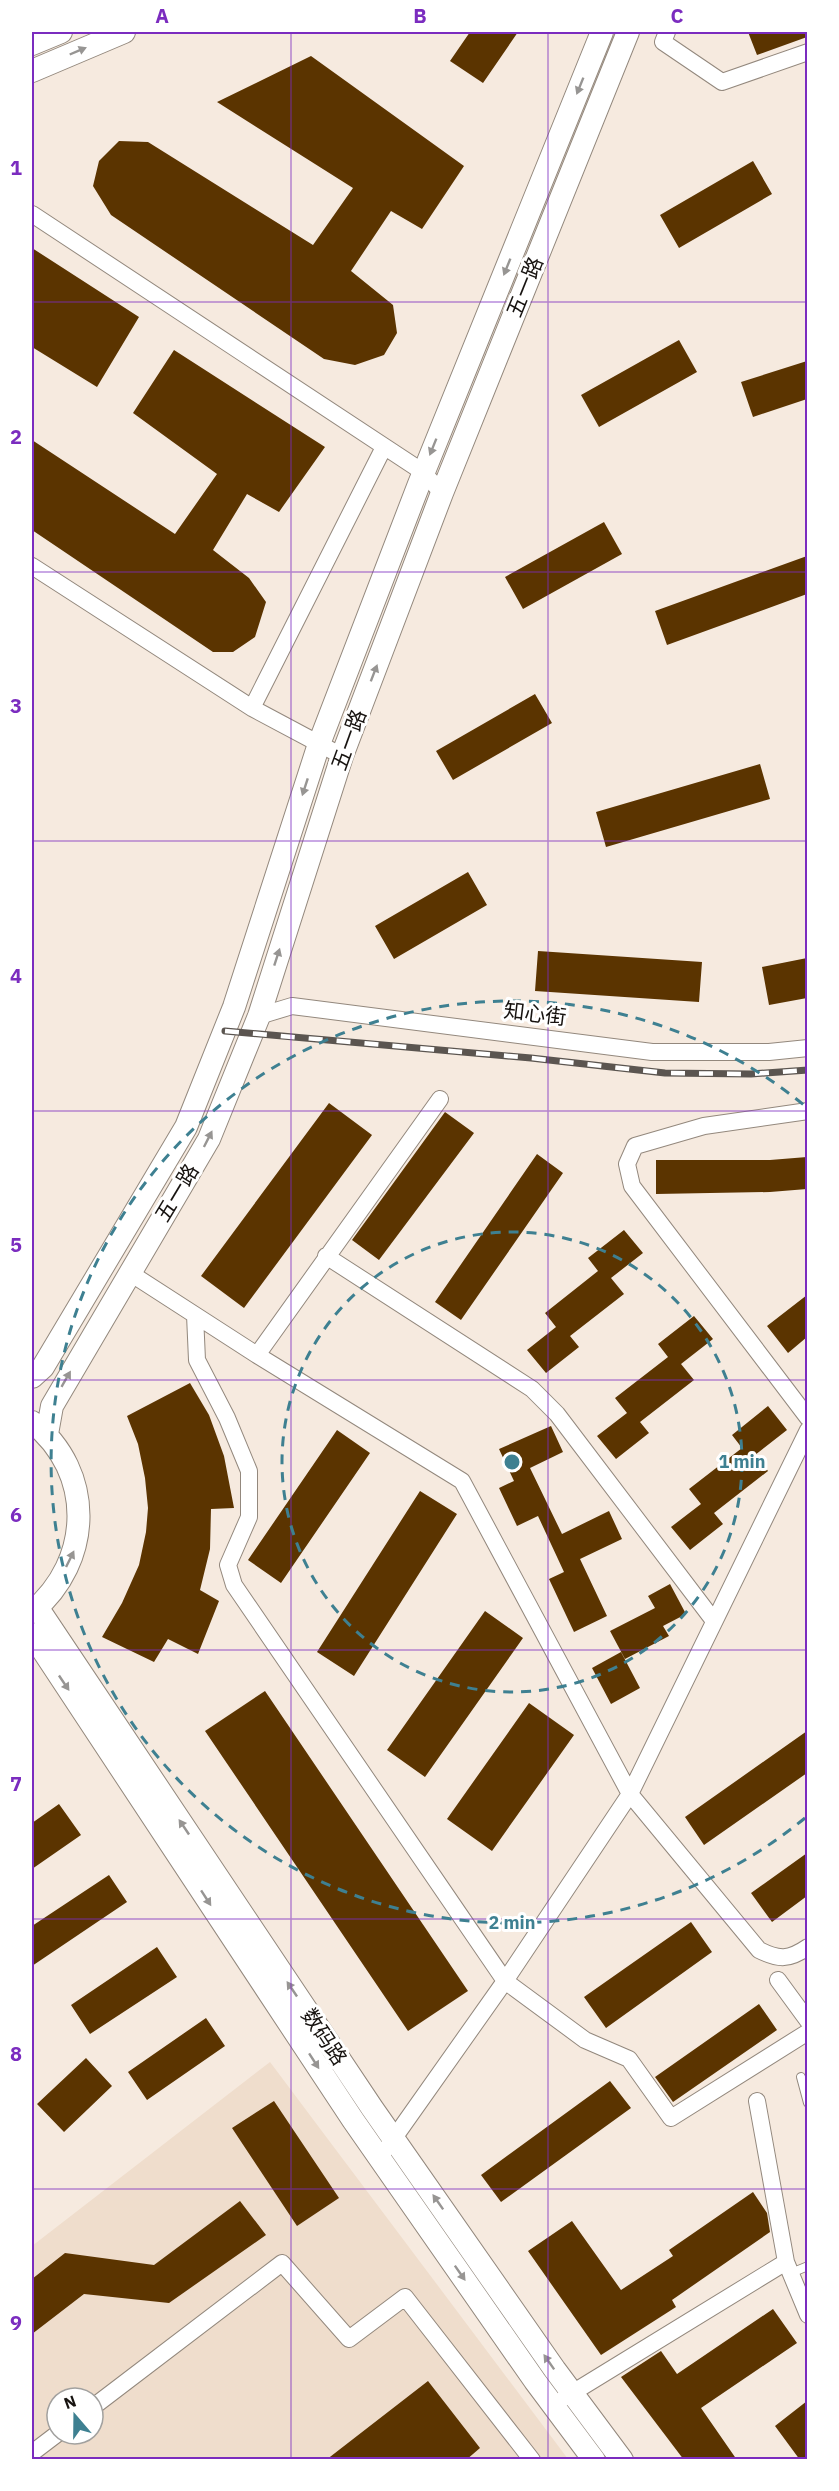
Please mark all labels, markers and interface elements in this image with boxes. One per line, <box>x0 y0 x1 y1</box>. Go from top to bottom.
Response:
text: A <box>155 2 169 29</box>
text: B <box>413 2 427 29</box>
text: C <box>670 2 684 29</box>
one-way arrow <box>69 46 87 55</box>
one-way arrow <box>575 77 585 95</box>
text: 1 <box>10 154 22 181</box>
street label: 五一路 <box>499 252 549 321</box>
one-way arrow <box>501 258 511 276</box>
text: 2 <box>10 423 22 450</box>
one-way arrow <box>428 439 438 457</box>
one-way arrow <box>369 664 379 682</box>
text: 3 <box>10 692 22 719</box>
street label: 五一路 <box>324 705 372 774</box>
one-way arrow <box>300 778 309 796</box>
one-way arrow <box>273 948 283 966</box>
text: 4 <box>10 962 22 989</box>
street label: 知心街 <box>502 995 568 1031</box>
one-way arrow <box>203 1130 213 1147</box>
street label: 五一路 <box>148 1158 204 1227</box>
text: 5 <box>10 1231 22 1258</box>
one-way arrow <box>61 1371 72 1387</box>
text: 1 min <box>718 1450 766 1473</box>
centre of rings <box>502 1452 522 1472</box>
text: 6 <box>10 1501 22 1528</box>
one-way arrow <box>66 1551 75 1568</box>
one-way arrow <box>58 1675 69 1691</box>
text: 7 <box>10 1770 22 1797</box>
one-way arrow <box>178 1819 190 1835</box>
one-way arrow <box>200 1890 211 1906</box>
text: 2 min <box>488 1911 536 1934</box>
one-way arrow <box>287 1981 298 1997</box>
street label: 数码路 <box>296 2002 354 2070</box>
text: 8 <box>10 2040 22 2067</box>
one-way arrow <box>308 2053 319 2069</box>
one-way arrow <box>432 2195 444 2211</box>
one-way arrow <box>454 2265 466 2281</box>
text: 9 <box>10 2309 22 2336</box>
one-way arrow <box>544 2354 555 2370</box>
north arrow <box>45 2386 105 2446</box>
text: N <box>61 2391 79 2413</box>

